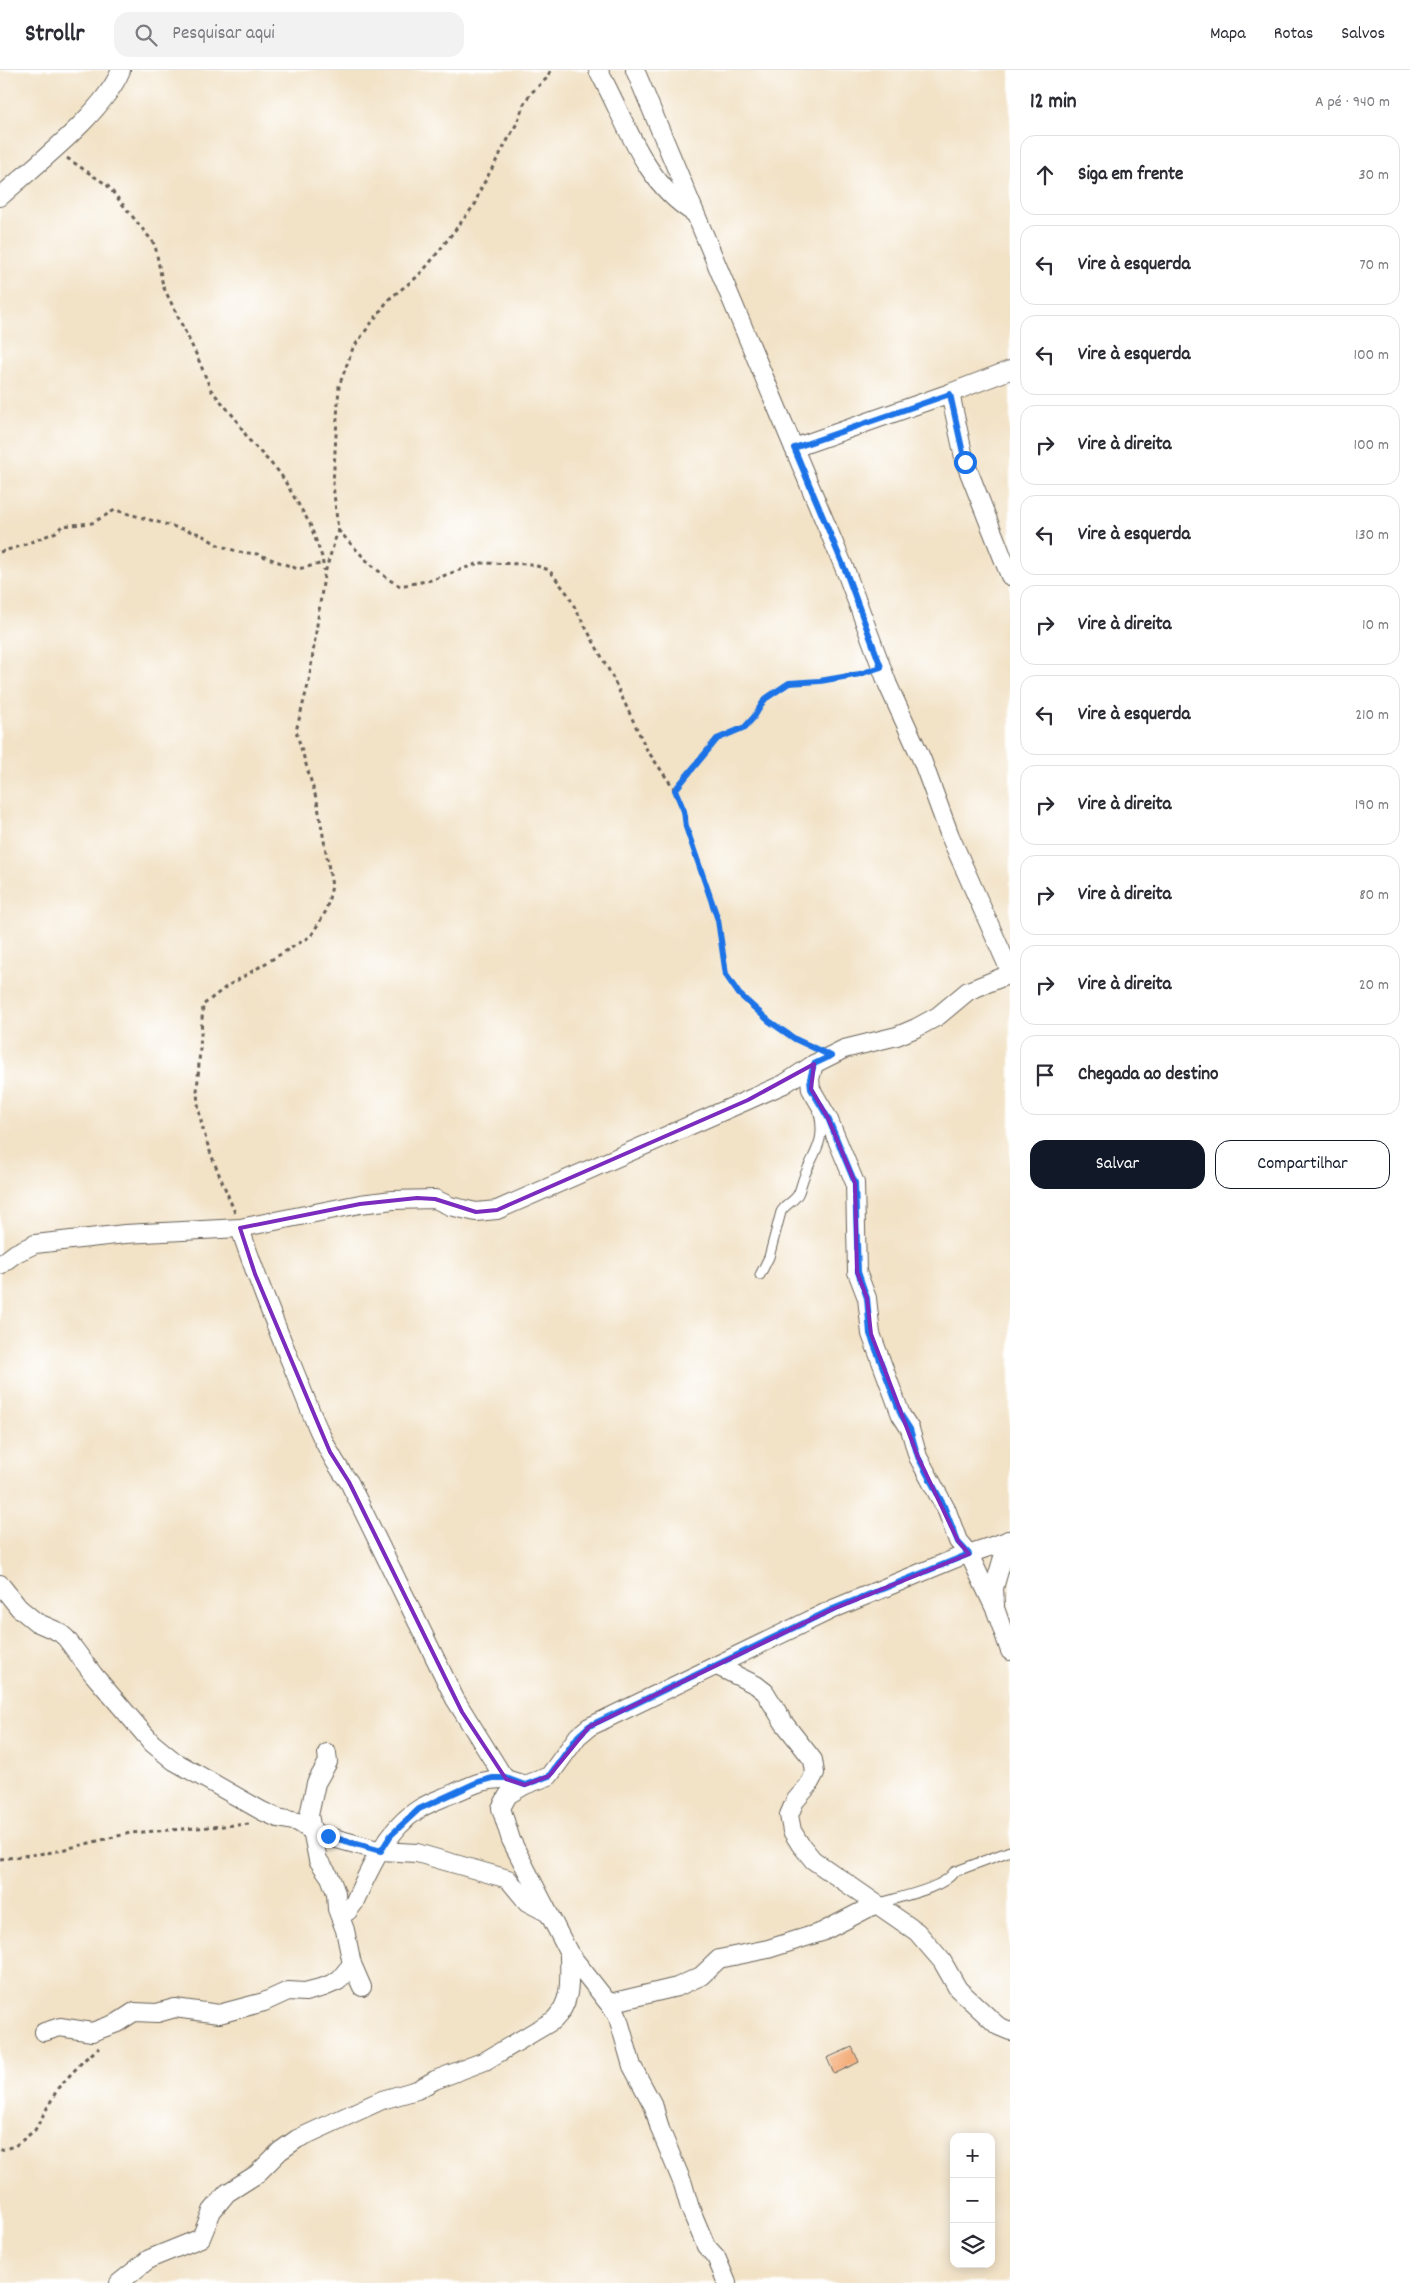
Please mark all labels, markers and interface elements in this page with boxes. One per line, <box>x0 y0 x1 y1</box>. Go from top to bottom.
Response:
search box <box>114 12 464 57</box>
text: Strollr <box>25 18 84 52</box>
icon: search <box>132 21 160 49</box>
text: Pesquisar aqui <box>172 21 275 48</box>
text: Mapa <box>1210 22 1246 47</box>
text: Rotas <box>1274 22 1313 47</box>
text: Salvos <box>1341 22 1385 47</box>
text: 12 min <box>1030 88 1077 118</box>
text: A pé · 940 m <box>1315 91 1390 114</box>
icon: ahead <box>1031 161 1059 189</box>
text: Siga em frente <box>1078 162 1183 189</box>
text: 30 m <box>1359 164 1389 187</box>
icon: left <box>1031 251 1059 279</box>
text: Vire à esquerda <box>1078 252 1190 279</box>
text: 70 m <box>1359 254 1389 277</box>
icon: left <box>1031 341 1059 369</box>
text: Vire à esquerda <box>1078 342 1190 369</box>
text: 100 m <box>1353 344 1389 367</box>
icon: right <box>1031 431 1059 459</box>
text: Vire à direita <box>1078 432 1171 459</box>
text: 100 m <box>1353 434 1389 457</box>
route start <box>954 451 977 474</box>
icon: left <box>1031 521 1059 549</box>
text: Vire à esquerda <box>1078 522 1190 549</box>
text: 130 m <box>1355 524 1389 547</box>
icon: right <box>1031 611 1059 639</box>
text: Vire à direita <box>1078 612 1171 639</box>
text: 10 m <box>1362 614 1389 637</box>
icon: left <box>1031 701 1059 729</box>
text: Vire à esquerda <box>1078 702 1190 729</box>
text: 210 m <box>1355 704 1389 727</box>
icon: right <box>1031 791 1059 819</box>
text: Vire à direita <box>1078 792 1171 819</box>
text: 190 m <box>1355 794 1389 817</box>
icon: right <box>1031 881 1059 909</box>
text: Vire à direita <box>1078 882 1171 909</box>
text: 80 m <box>1359 884 1389 907</box>
icon: right <box>1031 971 1059 999</box>
text: Vire à direita <box>1078 972 1171 999</box>
text: 20 m <box>1359 974 1389 997</box>
icon: arrive <box>1031 1061 1059 1089</box>
text: Chegada ao destino <box>1078 1062 1219 1089</box>
button: Salvar <box>1030 1140 1205 1189</box>
button: Compartilhar <box>1215 1140 1390 1189</box>
route end <box>317 1825 340 1848</box>
map controls <box>950 2133 995 2268</box>
button: + <box>950 2133 995 2178</box>
button: − <box>950 2178 995 2223</box>
button: layers <box>950 2223 995 2268</box>

